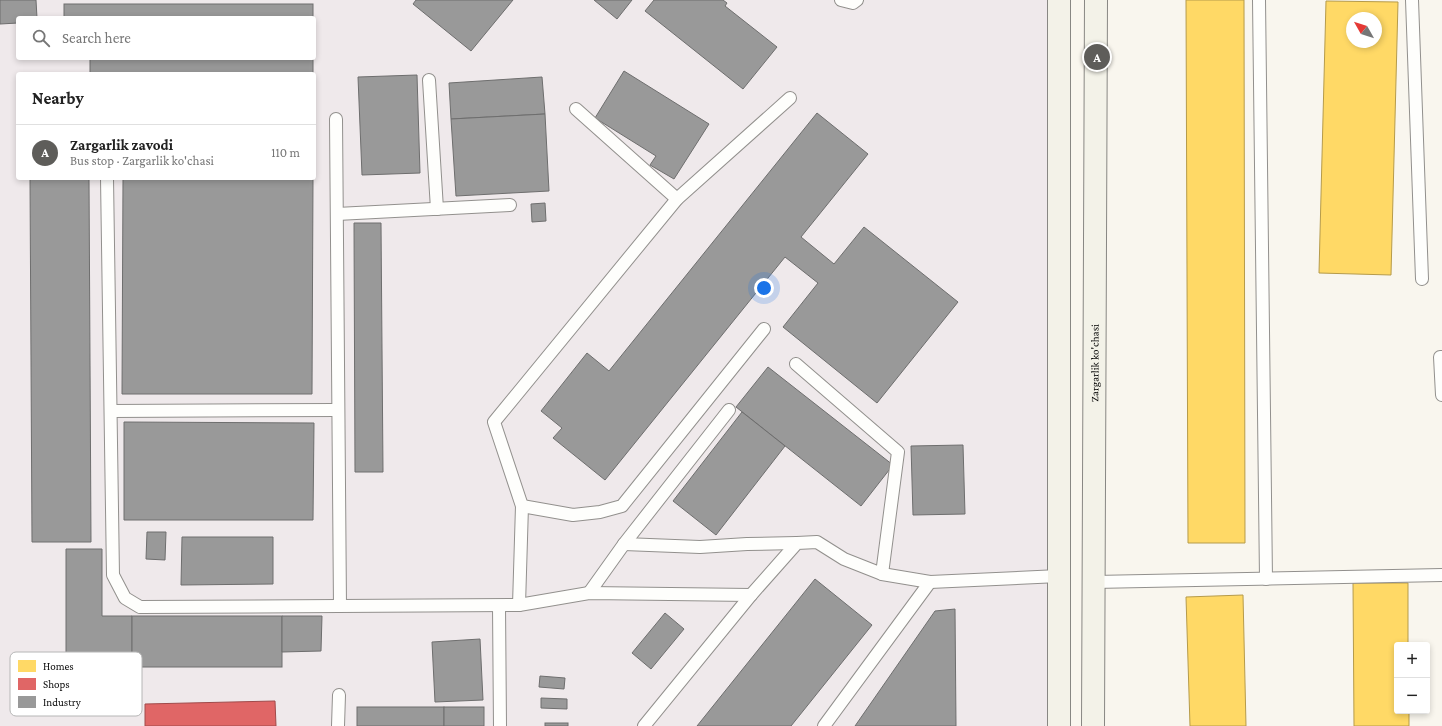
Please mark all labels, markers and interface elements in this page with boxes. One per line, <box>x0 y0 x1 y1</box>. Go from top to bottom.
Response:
north arrow <box>1346 12 1382 48</box>
search box <box>16 16 316 60</box>
icon: search <box>30 27 52 49</box>
text: Search here <box>62 30 131 46</box>
pin: A <box>1084 42 1110 72</box>
text: Nearby <box>32 89 84 108</box>
text: Zargarlik zavodi <box>70 137 173 153</box>
text: A <box>41 145 49 160</box>
text: 110 m <box>271 145 300 160</box>
text: Bus stop · Zargarlik ko'chasi <box>70 153 214 168</box>
your location <box>754 278 774 298</box>
street label: Zargarlik ko'chasi <box>1088 324 1101 402</box>
map controls <box>1394 642 1430 714</box>
button: + <box>1394 642 1430 678</box>
legend <box>10 652 142 716</box>
text: Homes <box>43 660 74 672</box>
text: Shops <box>43 678 70 691</box>
button: − <box>1394 678 1430 714</box>
text: Industry <box>43 696 82 709</box>

